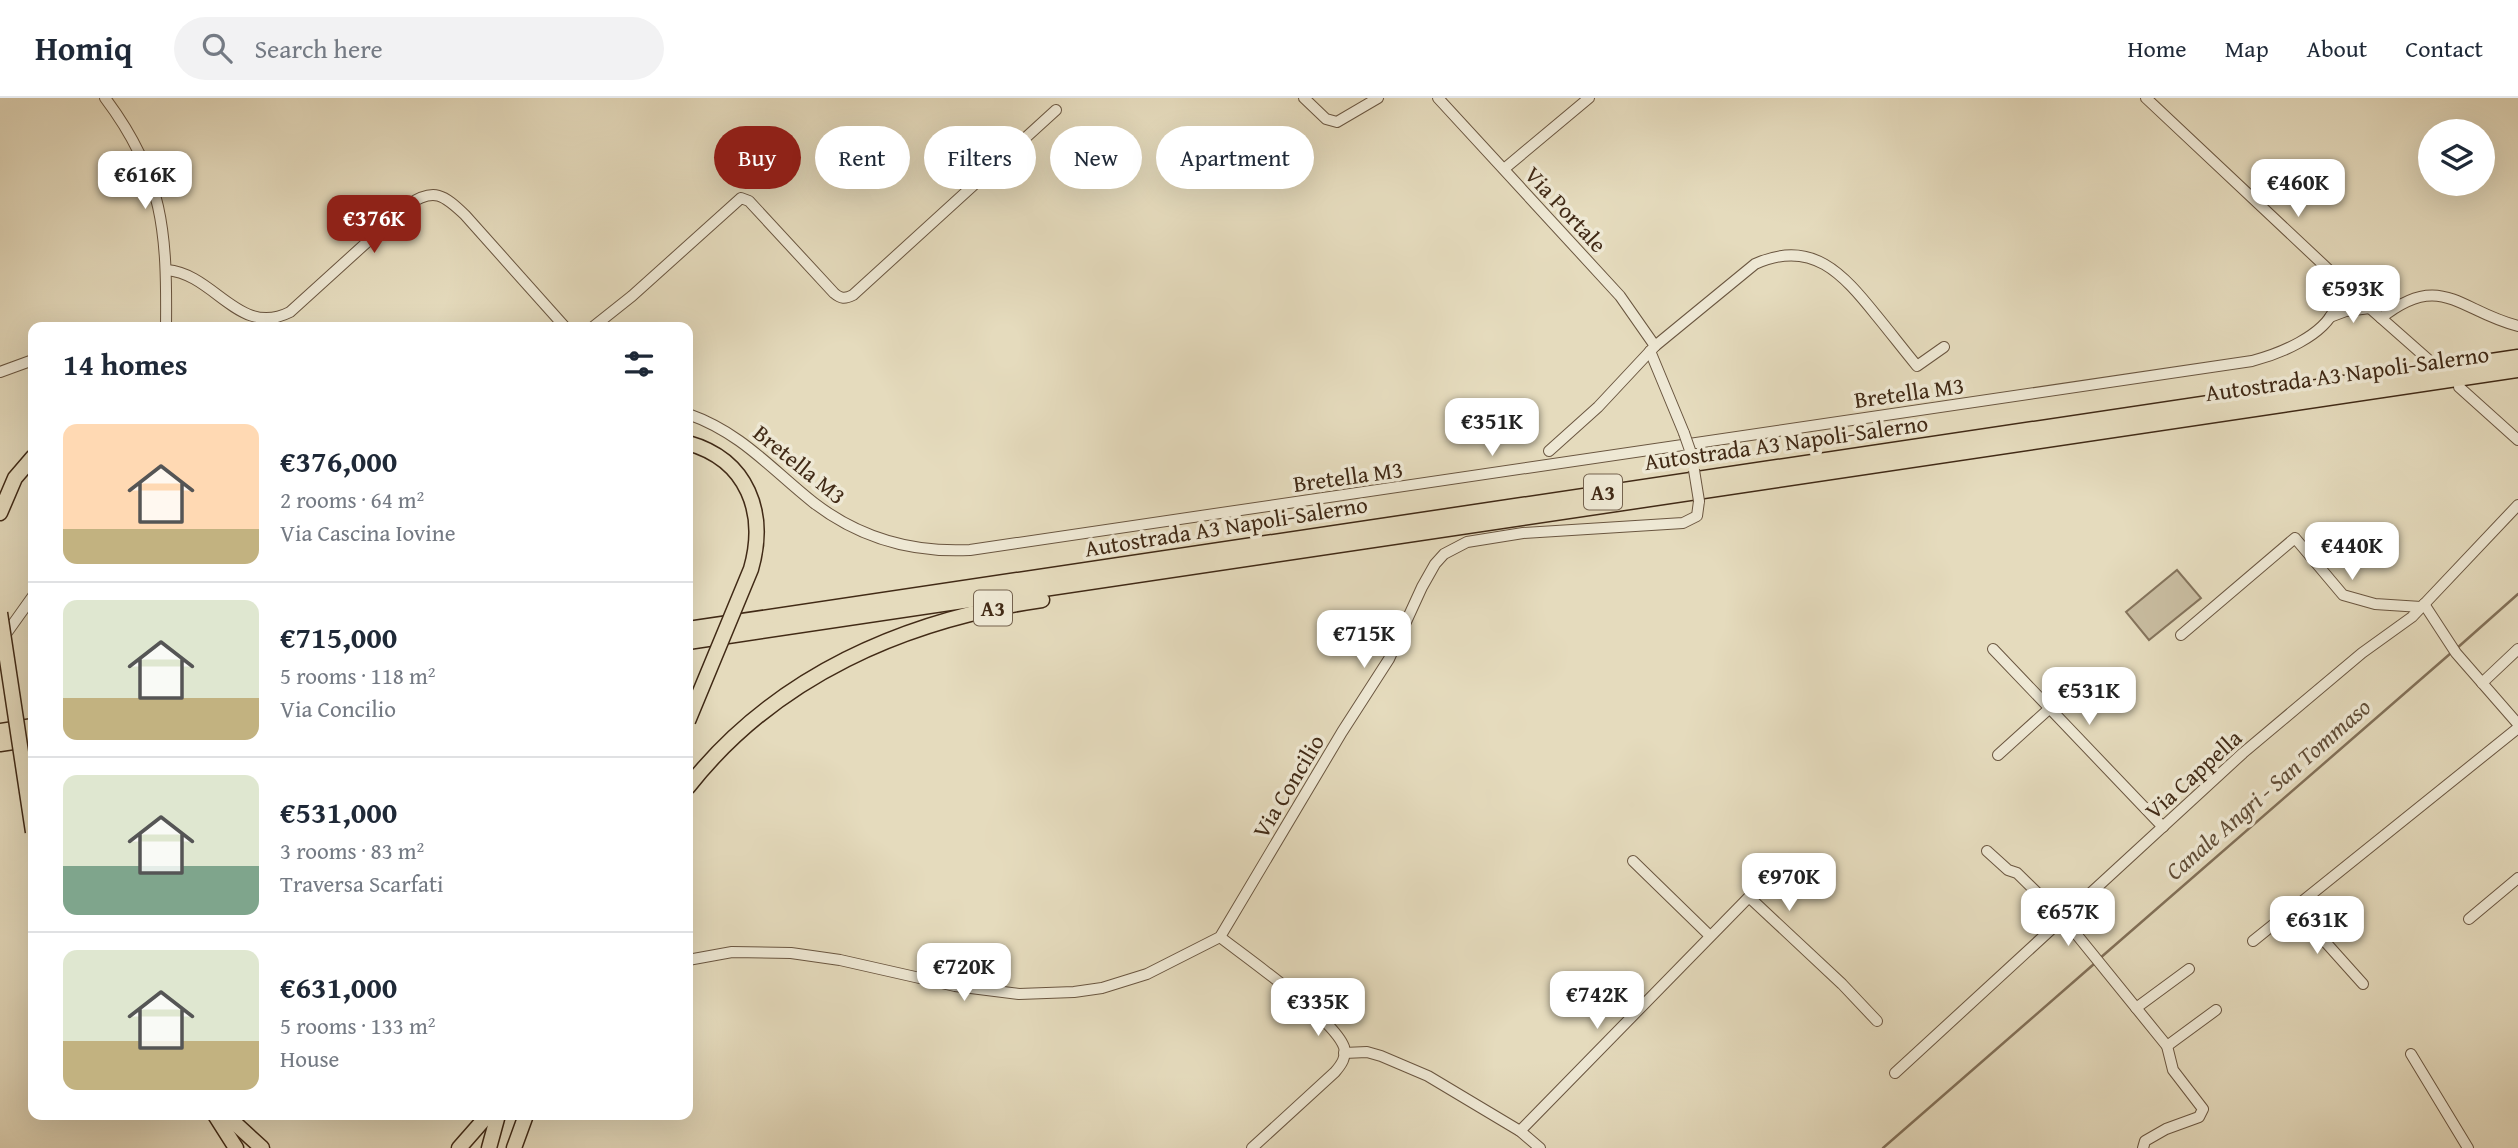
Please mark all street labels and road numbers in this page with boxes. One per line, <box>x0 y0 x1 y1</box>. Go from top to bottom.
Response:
street label: Via Portale <box>1517 159 1615 259</box>
street label: Autostrada A3 Napoli-Salerno <box>2203 337 2491 409</box>
street label: Bretella M3 <box>1852 368 1966 416</box>
street label: Autostrada A3 Napoli-Salerno <box>1642 406 1930 478</box>
street label: Bretella M3 <box>747 416 853 512</box>
street label: Bretella M3 <box>1291 452 1405 500</box>
road number: A3 <box>1584 474 1622 510</box>
street label: Autostrada A3 Napoli-Salerno <box>1082 487 1370 565</box>
road number: A3 <box>974 590 1012 626</box>
street label: Via Cappella <box>2137 721 2249 826</box>
street label: Via Concilio <box>1244 728 1332 844</box>

